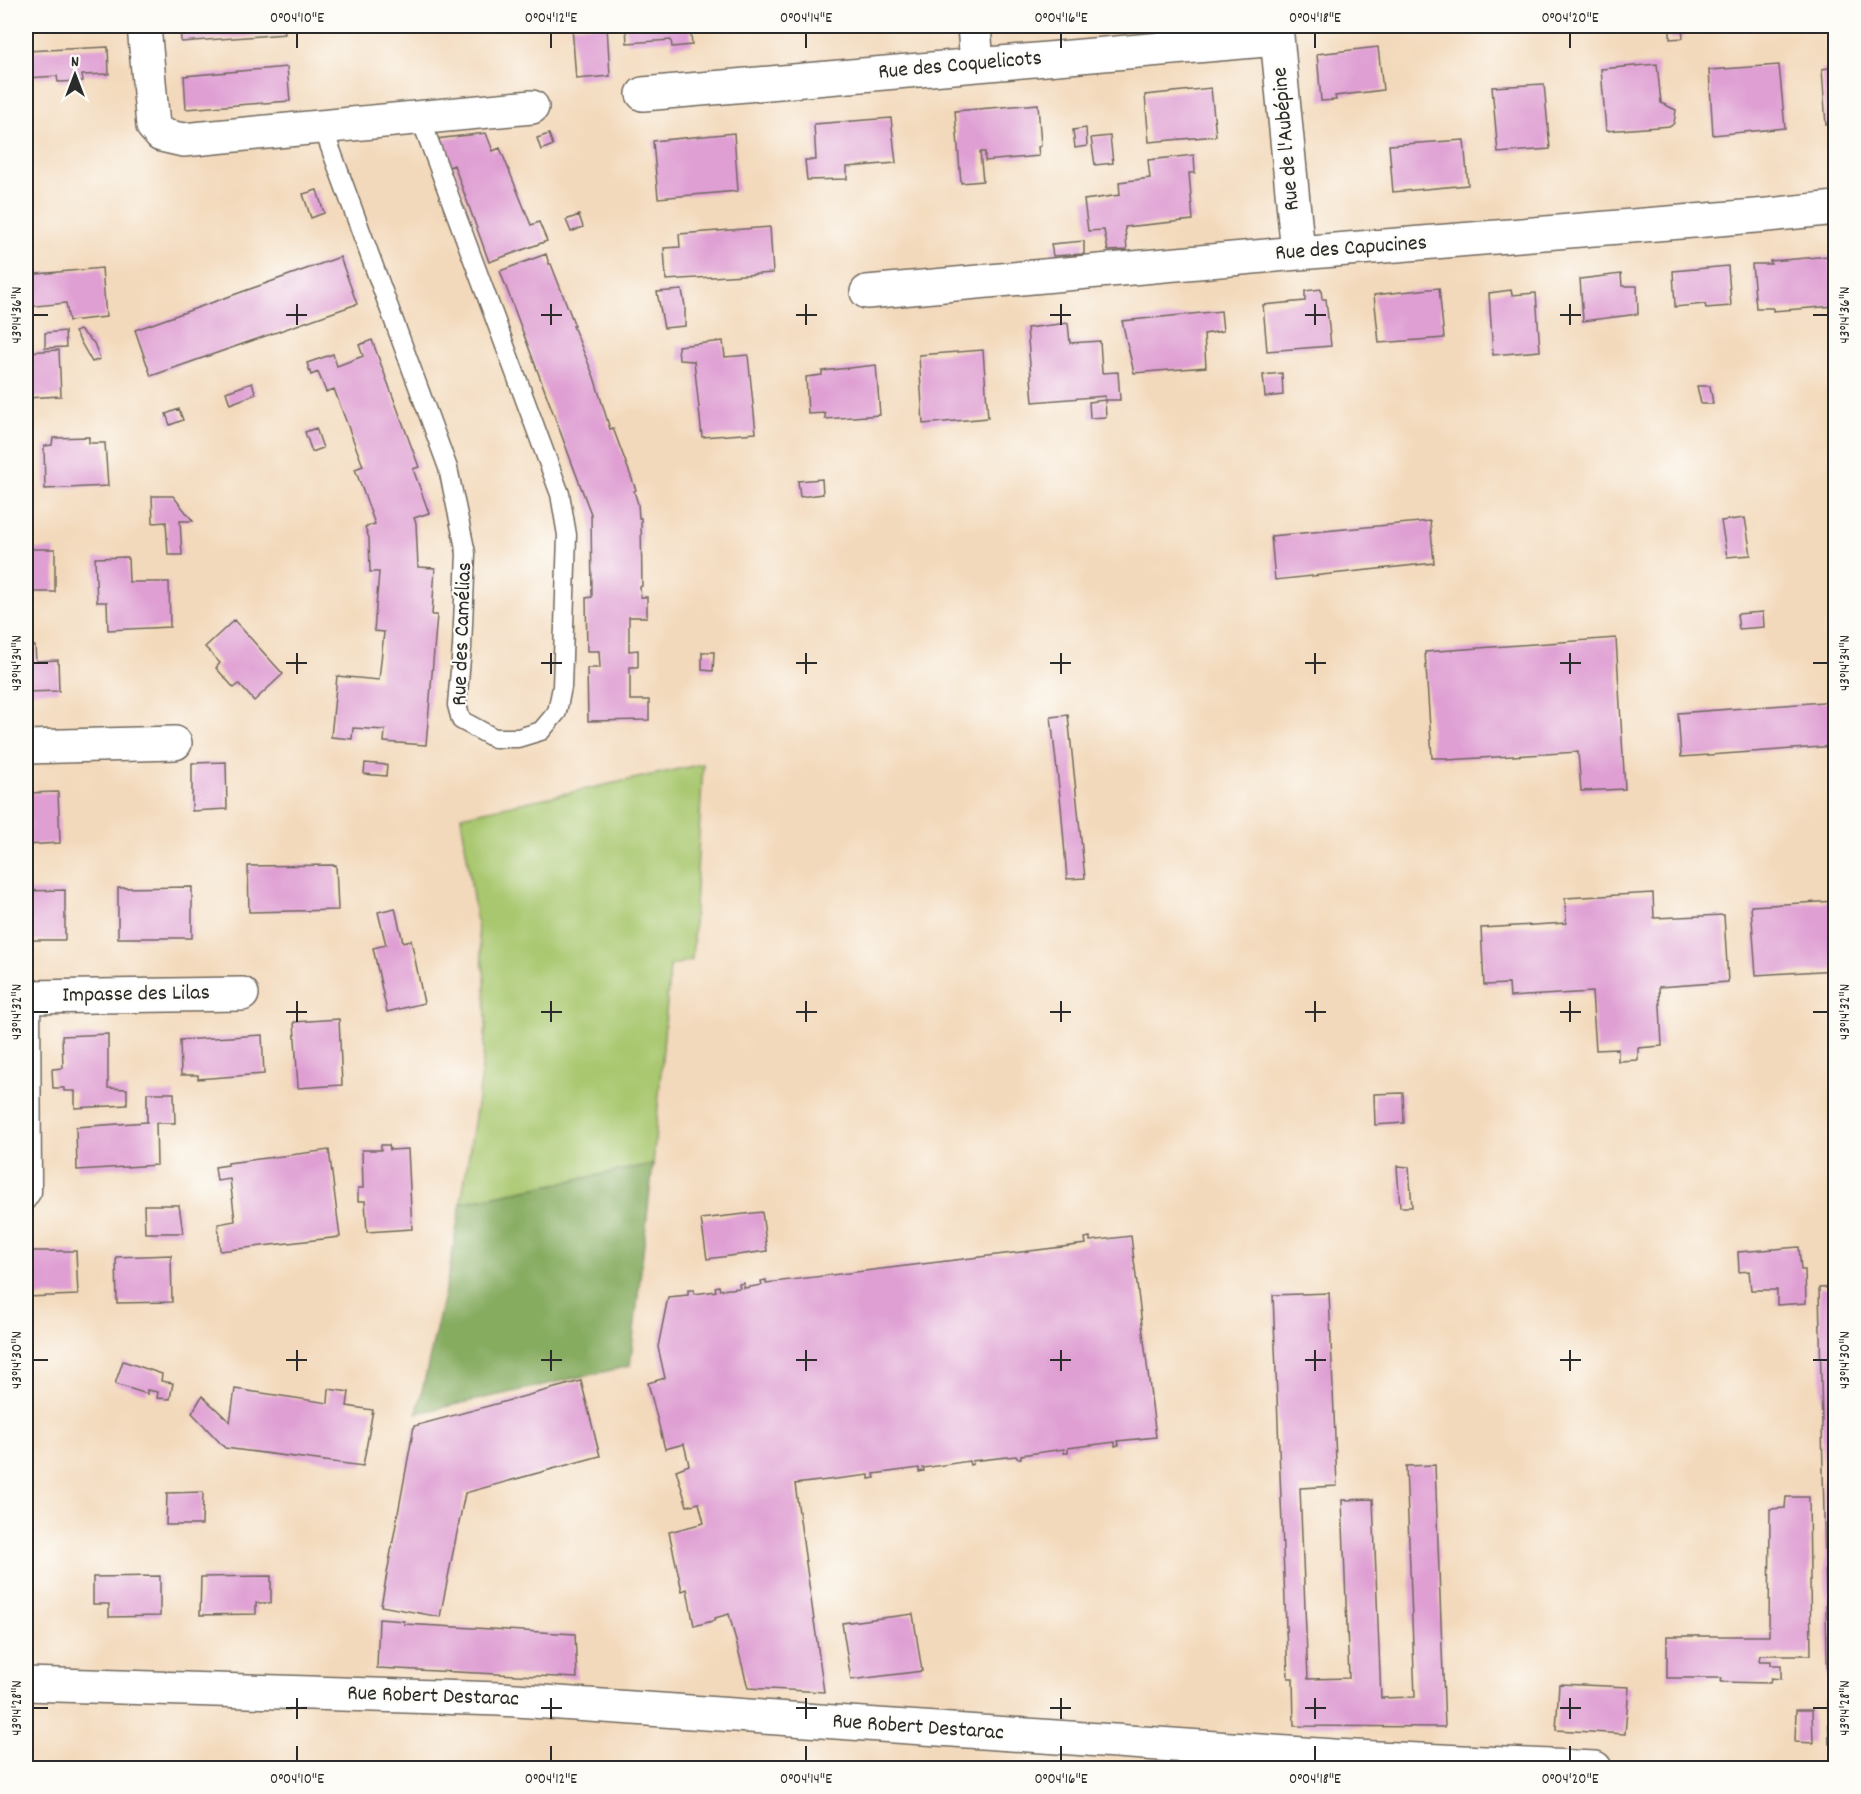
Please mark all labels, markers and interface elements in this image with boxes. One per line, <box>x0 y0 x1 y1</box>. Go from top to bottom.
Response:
text: 0°04'10"E <box>270 8 324 30</box>
text: 0°04'12"E <box>525 8 577 30</box>
text: 0°04'14"E <box>780 8 832 30</box>
text: 0°04'16"E <box>1034 8 1088 30</box>
text: 0°04'18"E <box>1289 8 1341 30</box>
text: 0°04'20"E <box>1541 8 1599 30</box>
street label: Rue des Coquelicots <box>877 43 1043 89</box>
north arrow <box>45 45 105 105</box>
text: N <box>71 51 79 74</box>
street label: Rue de l'Aubépine <box>1265 66 1309 212</box>
street label: Rue des Capucines <box>1274 228 1428 270</box>
text: 43°14'36"N <box>7 287 29 343</box>
text: 43°14'36"N <box>1835 287 1857 343</box>
street label: Rue des Camélias <box>445 562 481 706</box>
text: 43°14'34"N <box>7 635 29 691</box>
text: 43°14'34"N <box>1835 635 1857 691</box>
street label: Impasse des Lilas <box>62 978 210 1012</box>
text: 43°14'32"N <box>7 984 29 1040</box>
text: 43°14'32"N <box>1835 984 1857 1040</box>
text: 43°14'30"N <box>7 1331 29 1389</box>
text: 43°14'30"N <box>1835 1331 1857 1389</box>
street label: Rue Robert Destarac <box>347 1679 520 1715</box>
text: 43°14'28"N <box>7 1680 29 1736</box>
text: 43°14'28"N <box>1835 1680 1857 1736</box>
street label: Rue Robert Destarac <box>831 1707 1005 1749</box>
text: 0°04'10"E <box>270 1769 324 1791</box>
text: 0°04'12"E <box>525 1769 577 1791</box>
text: 0°04'14"E <box>780 1769 832 1791</box>
text: 0°04'16"E <box>1034 1769 1088 1791</box>
text: 0°04'18"E <box>1289 1769 1341 1791</box>
text: 0°04'20"E <box>1541 1769 1599 1791</box>

